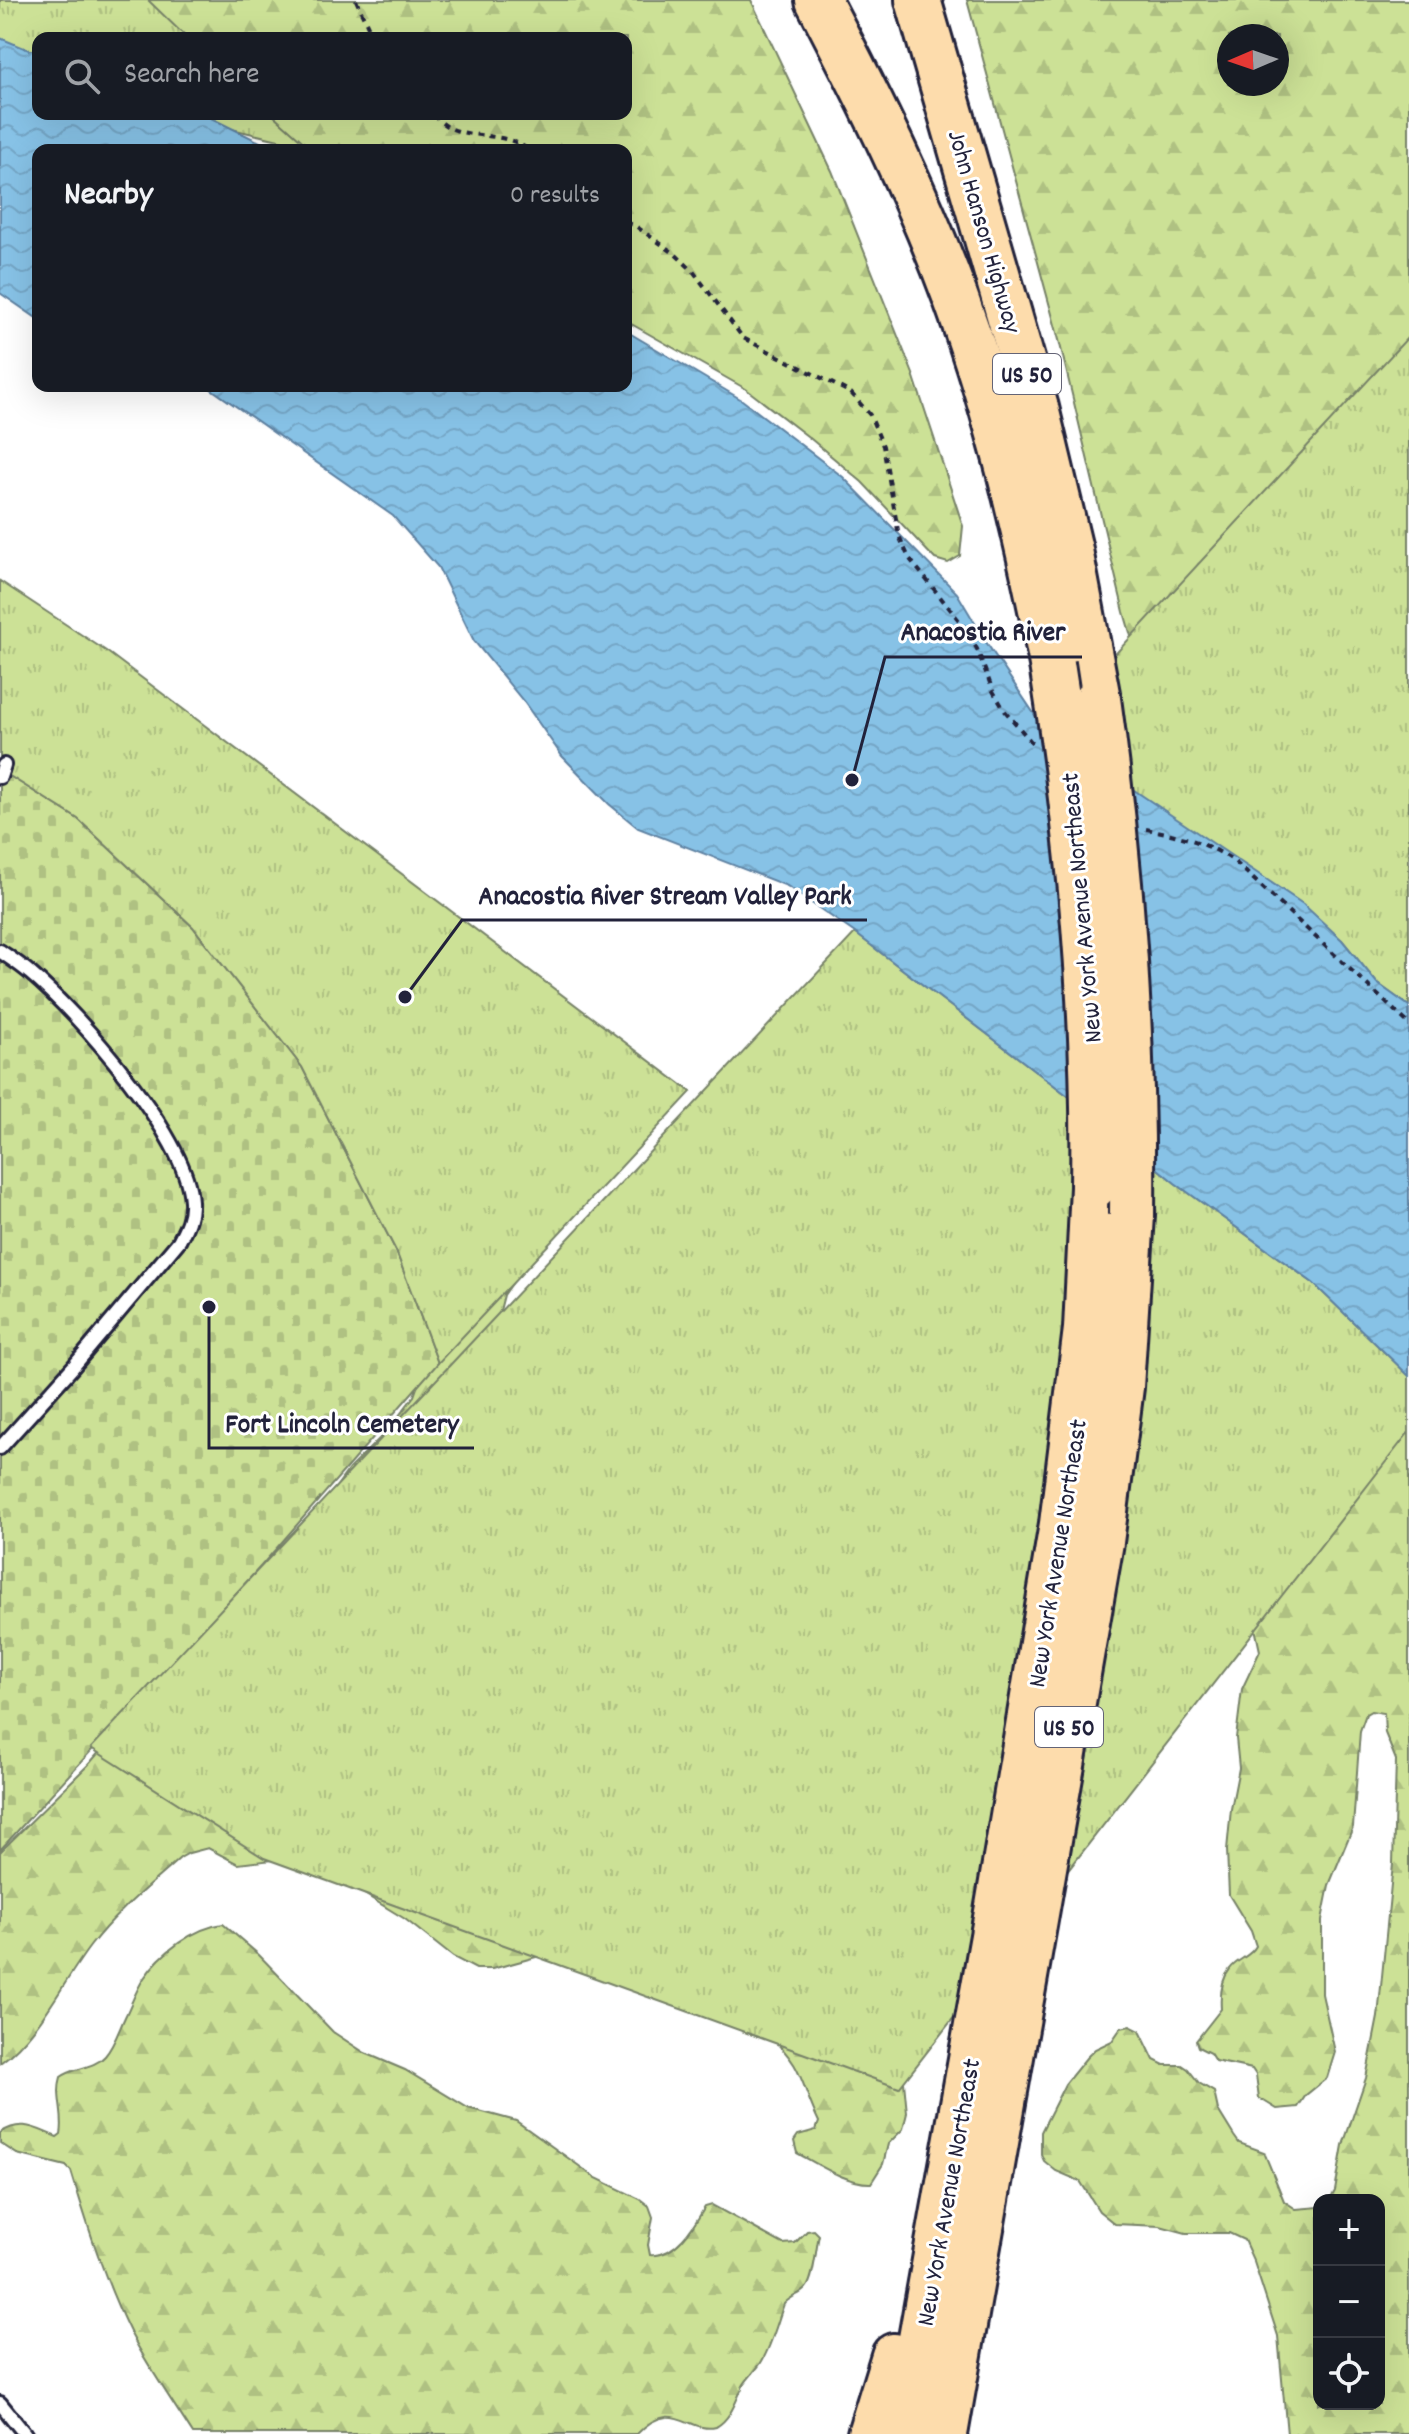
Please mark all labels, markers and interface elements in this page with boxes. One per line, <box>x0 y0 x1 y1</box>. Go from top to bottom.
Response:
north arrow <box>1217 24 1289 96</box>
search box <box>32 32 632 120</box>
icon: search <box>60 54 104 98</box>
text: Search here <box>124 55 260 98</box>
street label: John Hanson Highway <box>936 126 1029 338</box>
text: Nearby <box>64 172 153 221</box>
text: 0 results <box>510 178 600 215</box>
road number: US 50 <box>993 354 1061 394</box>
callout: Anacostia River <box>885 605 1082 657</box>
text: Anacostia River <box>900 615 1066 655</box>
street label: New York Avenue Northeast <box>1053 771 1114 1044</box>
callout: Anacostia River Stream Valley Park <box>462 868 867 920</box>
text: Anacostia River Stream Valley Park <box>478 879 852 919</box>
callout: Fort Lincoln Cemetery <box>209 1396 474 1448</box>
text: Fort Lincoln Cemetery <box>225 1407 460 1447</box>
street label: New York Avenue Northeast <box>1020 1416 1099 1690</box>
road number: US 50 <box>1035 1707 1103 1747</box>
street label: New York Avenue Northeast <box>909 2055 992 2329</box>
map controls <box>1313 2194 1385 2410</box>
button: + <box>1313 2194 1385 2266</box>
button: − <box>1313 2266 1385 2338</box>
button: locate <box>1313 2338 1385 2410</box>

